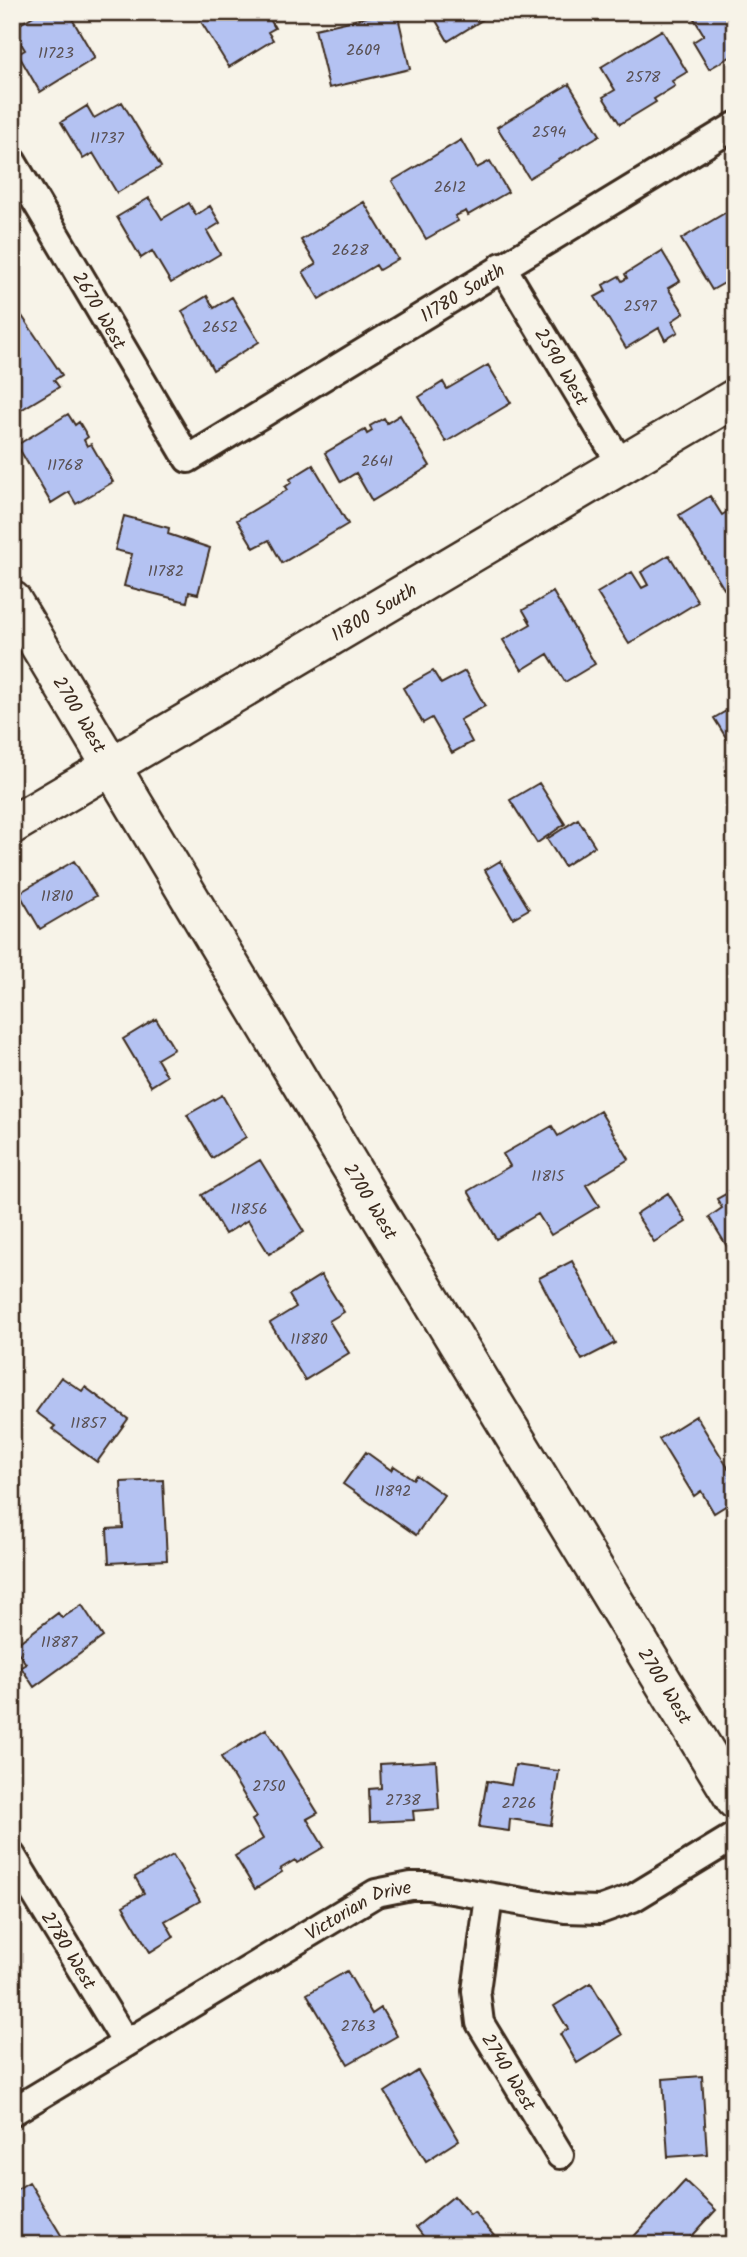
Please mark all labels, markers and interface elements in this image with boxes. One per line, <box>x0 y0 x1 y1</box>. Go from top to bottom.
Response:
house number: 2609 <box>346 38 380 63</box>
house number: 11723 <box>38 41 74 66</box>
house number: 2578 <box>626 65 661 90</box>
house number: 2594 <box>532 120 566 145</box>
house number: 11737 <box>90 126 125 151</box>
house number: 2612 <box>434 175 466 200</box>
house number: 2628 <box>331 238 369 263</box>
street label: 11780 South <box>415 256 511 331</box>
street label: 2670 West <box>63 266 133 356</box>
house number: 2597 <box>623 294 657 319</box>
house number: 2652 <box>202 315 238 340</box>
street label: 2590 West <box>525 323 596 413</box>
house number: 2641 <box>361 449 393 474</box>
house number: 11768 <box>47 453 83 478</box>
house number: 11782 <box>148 559 184 584</box>
street label: 11800 South <box>326 576 423 650</box>
street label: 2700 West <box>44 671 114 760</box>
house number: 11810 <box>41 884 73 909</box>
street label: 2700 West <box>334 1158 405 1247</box>
house number: 11815 <box>531 1164 566 1189</box>
house number: 11856 <box>230 1197 268 1222</box>
house number: 11880 <box>290 1327 328 1352</box>
house number: 11857 <box>70 1411 106 1436</box>
house number: 11892 <box>375 1479 411 1504</box>
house number: 11887 <box>41 1630 78 1655</box>
street label: 2700 West <box>629 1642 699 1731</box>
house number: 2750 <box>252 1774 286 1799</box>
house number: 2738 <box>385 1788 421 1813</box>
house number: 2726 <box>502 1791 536 1816</box>
street label: Victorian Drive <box>300 1873 414 1949</box>
street label: 2780 West <box>32 1906 103 1997</box>
house number: 2763 <box>341 2014 375 2039</box>
street label: 2740 West <box>473 2028 543 2118</box>

